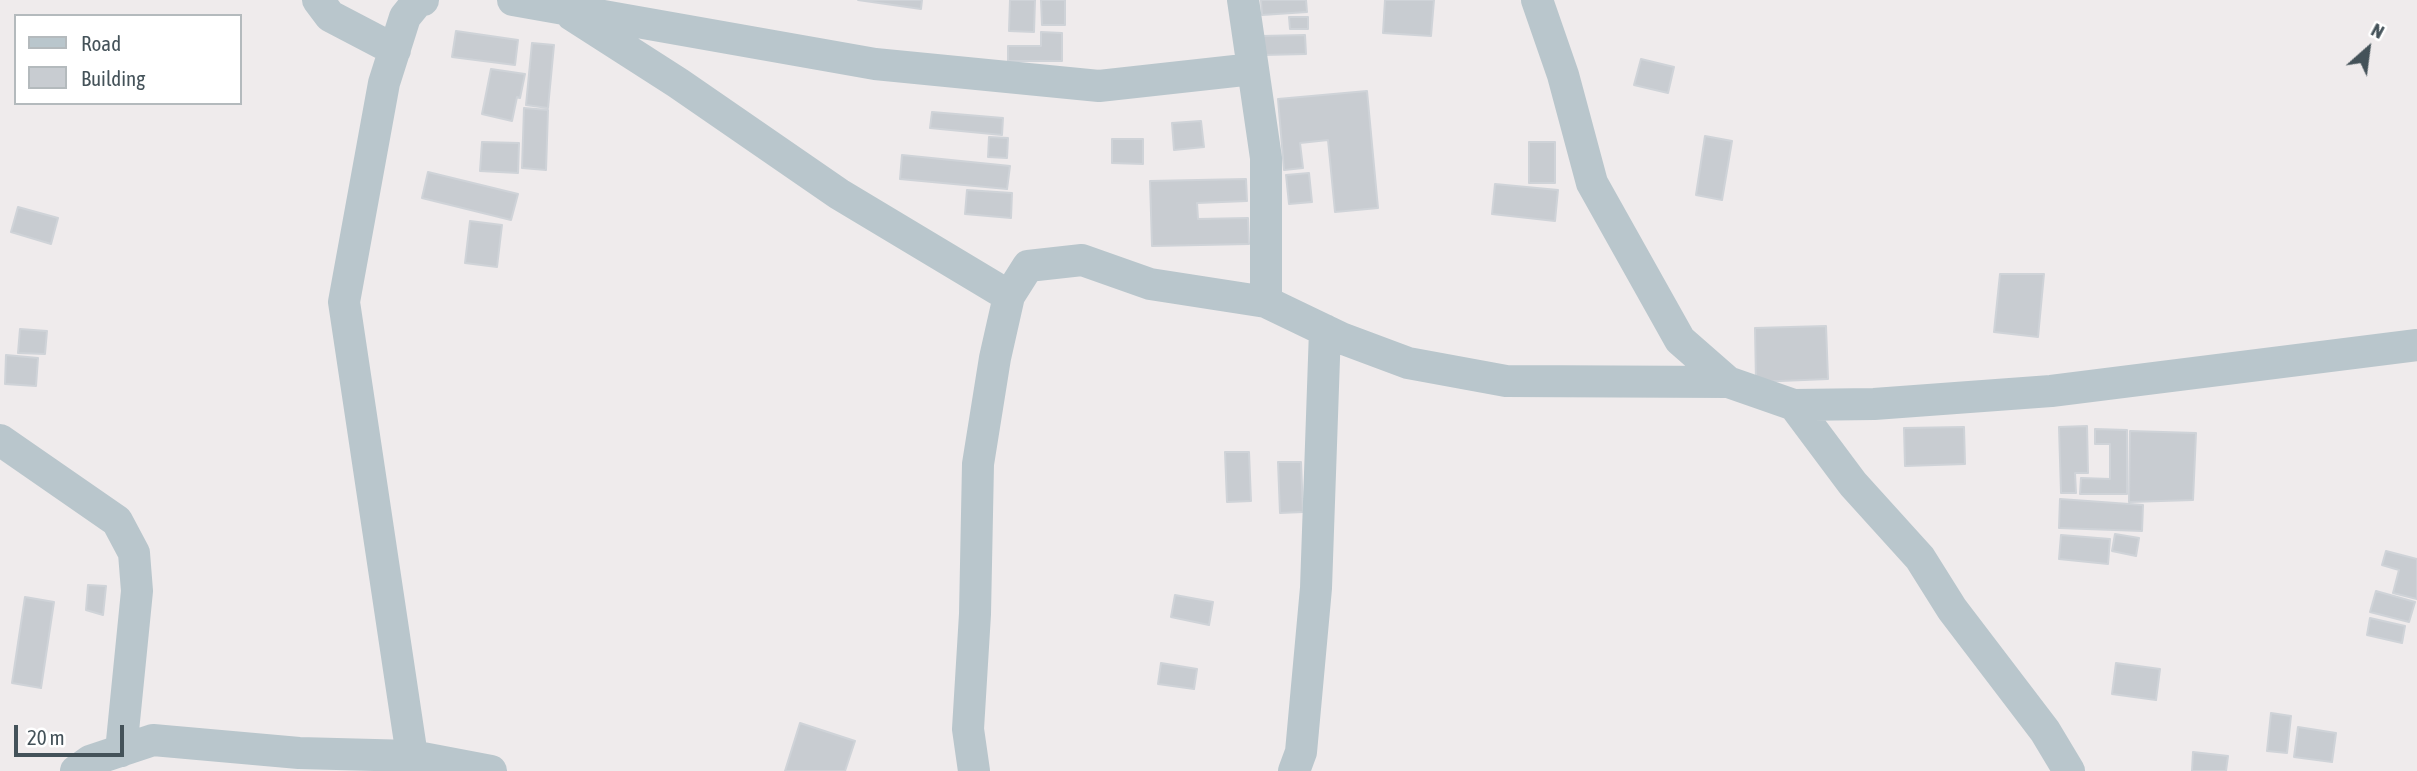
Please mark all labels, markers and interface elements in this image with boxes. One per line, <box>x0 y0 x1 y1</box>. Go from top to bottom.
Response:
legend <box>14 14 242 105</box>
north arrow <box>2333 14 2403 84</box>
text: N <box>2368 18 2388 43</box>
text: Road <box>81 31 121 55</box>
text: Building <box>81 66 145 90</box>
scale bar <box>18 712 128 756</box>
text: 20 m <box>27 725 65 749</box>

